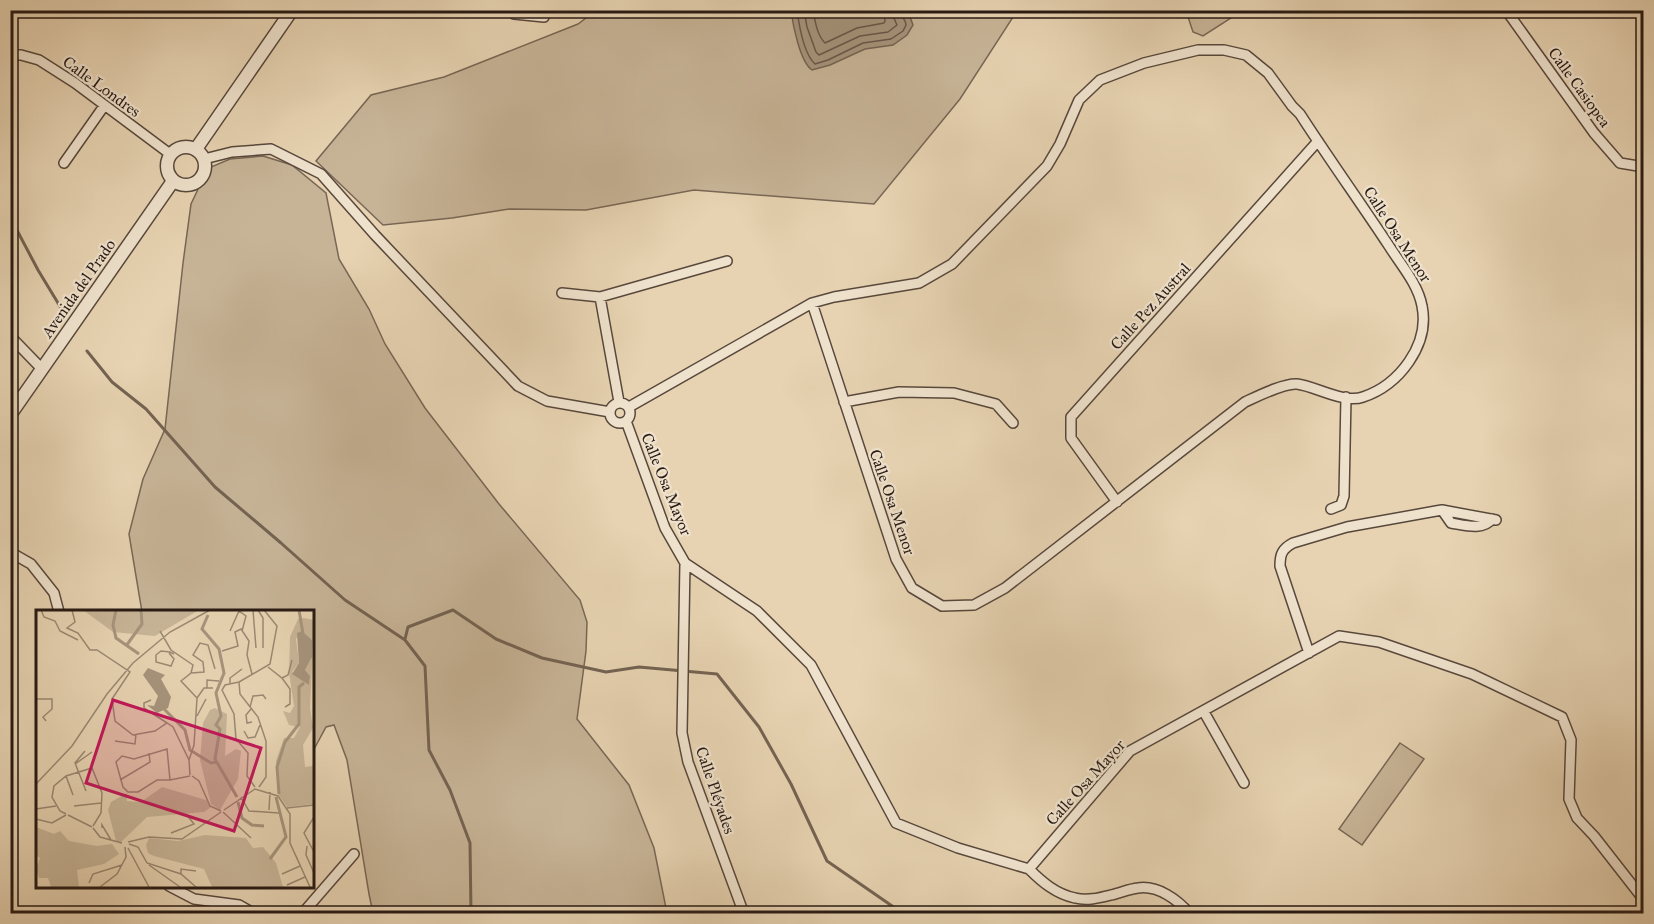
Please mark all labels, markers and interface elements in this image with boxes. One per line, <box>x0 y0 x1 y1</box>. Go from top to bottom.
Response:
street label: Calle Casiopea <box>1544 44 1615 131</box>
street label: Calle Londres <box>59 52 144 121</box>
street label: Calle Osa Menor <box>1360 183 1436 286</box>
street label: Avenida del Prado <box>37 235 119 342</box>
street label: Calle Pez Austral <box>1106 258 1195 354</box>
street label: Calle Osa Mayor <box>637 430 696 538</box>
street label: Calle Osa Menor <box>866 447 919 557</box>
inset map <box>36 610 314 888</box>
street label: Calle Osa Mayor <box>1042 735 1129 829</box>
street label: Calle Pléyades <box>692 744 739 836</box>

